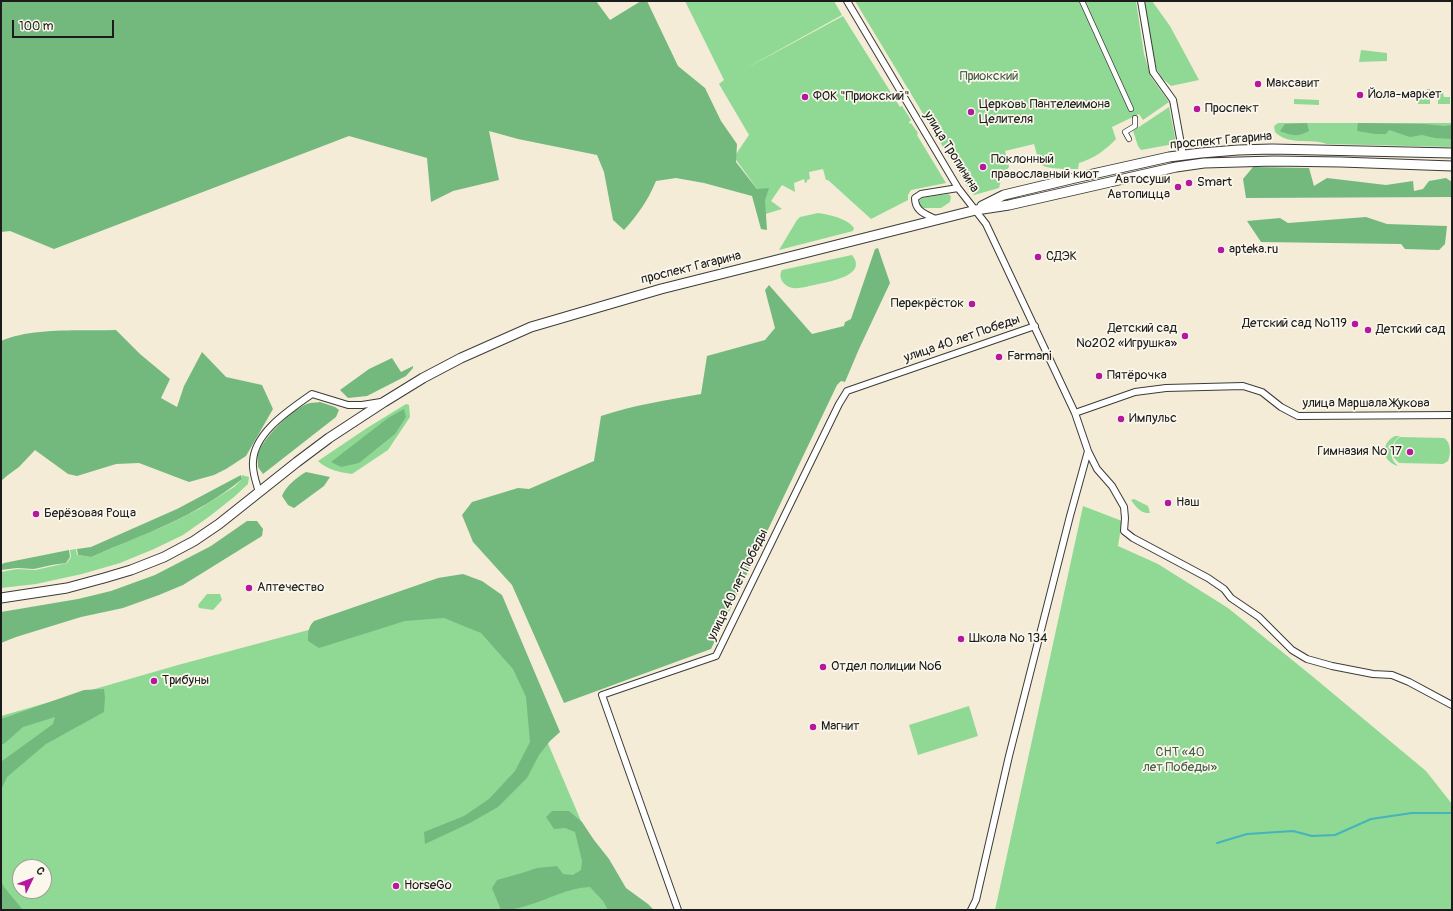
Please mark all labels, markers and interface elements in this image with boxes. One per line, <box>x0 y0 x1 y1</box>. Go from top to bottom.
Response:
scale bar <box>14 12 116 38</box>
text: 100 m <box>19 19 53 34</box>
park label: Приокский <box>960 69 1018 85</box>
place label: Максавит <box>1266 76 1319 92</box>
marker: Максавит <box>1253 79 1263 89</box>
place label: Йола-маркет <box>1368 87 1442 103</box>
place label: ФОК "Приокский" <box>813 89 910 105</box>
marker: Йола-маркет <box>1355 90 1365 100</box>
marker: ФОК "Приокский" <box>800 92 810 102</box>
place label: Церковь Пантелеимона Целителя <box>979 97 1110 128</box>
place label: Проспект <box>1205 101 1259 117</box>
marker: Проспект <box>1192 104 1202 114</box>
marker: Церковь Пантелеимона Целителя <box>966 107 976 117</box>
street label: улица Тропинина <box>920 109 982 195</box>
street label: проспект Гагарина <box>1169 129 1273 153</box>
place label: Поклонный православный киот <box>991 152 1099 183</box>
marker: Поклонный православный киот <box>978 162 988 172</box>
place label: Автосуши Автопицца <box>1107 172 1170 203</box>
place label: Smart <box>1197 175 1232 191</box>
marker: Smart <box>1184 178 1194 188</box>
marker: Автосуши Автопицца <box>1173 182 1183 192</box>
place label: apteka.ru <box>1229 242 1278 258</box>
marker: apteka.ru <box>1216 245 1226 255</box>
street label: проспект Гагарина <box>639 248 743 288</box>
place label: СДЭК <box>1046 249 1077 265</box>
marker: СДЭК <box>1033 252 1043 262</box>
place label: Перекрёсток <box>891 296 964 312</box>
marker: Перекрёсток <box>967 299 977 309</box>
street label: улица 40 лет Победы <box>902 312 1022 366</box>
place label: Детский сад №119 <box>1242 316 1347 332</box>
marker: Детский сад №119 <box>1350 319 1360 329</box>
place label: Детский сад №202 «Игрушка» <box>1076 321 1177 352</box>
place label: Детский сад <box>1376 322 1445 338</box>
marker: Детский сад <box>1363 325 1373 335</box>
marker: Детский сад №202 «Игрушка» <box>1180 331 1190 341</box>
place label: Farmani <box>1007 349 1052 365</box>
marker: Farmani <box>994 352 1004 362</box>
place label: Пятёрочка <box>1107 368 1167 384</box>
marker: Пятёрочка <box>1094 371 1104 381</box>
street label: улица Маршала Жукова <box>1302 396 1430 412</box>
place label: Импульс <box>1129 411 1177 427</box>
marker: Импульс <box>1116 414 1126 424</box>
place label: Гимназия № 17 <box>1317 444 1402 460</box>
marker: Гимназия № 17 <box>1405 447 1415 457</box>
place label: Наш <box>1176 495 1199 511</box>
marker: Наш <box>1163 498 1173 508</box>
place label: Берёзовая Роща <box>44 506 136 522</box>
marker: Берёзовая Роща <box>31 509 41 519</box>
street label: улица 40 лет Победы <box>704 527 772 643</box>
place label: Аптечество <box>257 580 324 596</box>
marker: Аптечество <box>244 583 254 593</box>
place label: Школа № 134 <box>969 631 1047 647</box>
marker: Школа № 134 <box>956 634 966 644</box>
place label: Отдел полиции №6 <box>831 659 942 675</box>
marker: Отдел полиции №6 <box>818 662 828 672</box>
place label: Трибуны <box>162 673 209 689</box>
marker: Трибуны <box>149 676 159 686</box>
place label: Магнит <box>821 719 860 735</box>
marker: Магнит <box>808 722 818 732</box>
park label: СНТ «40 лет Победы» <box>1143 745 1217 776</box>
north arrow <box>12 859 52 899</box>
text: С <box>33 864 47 878</box>
place label: HorseGo <box>404 878 452 894</box>
marker: HorseGo <box>391 881 401 891</box>

